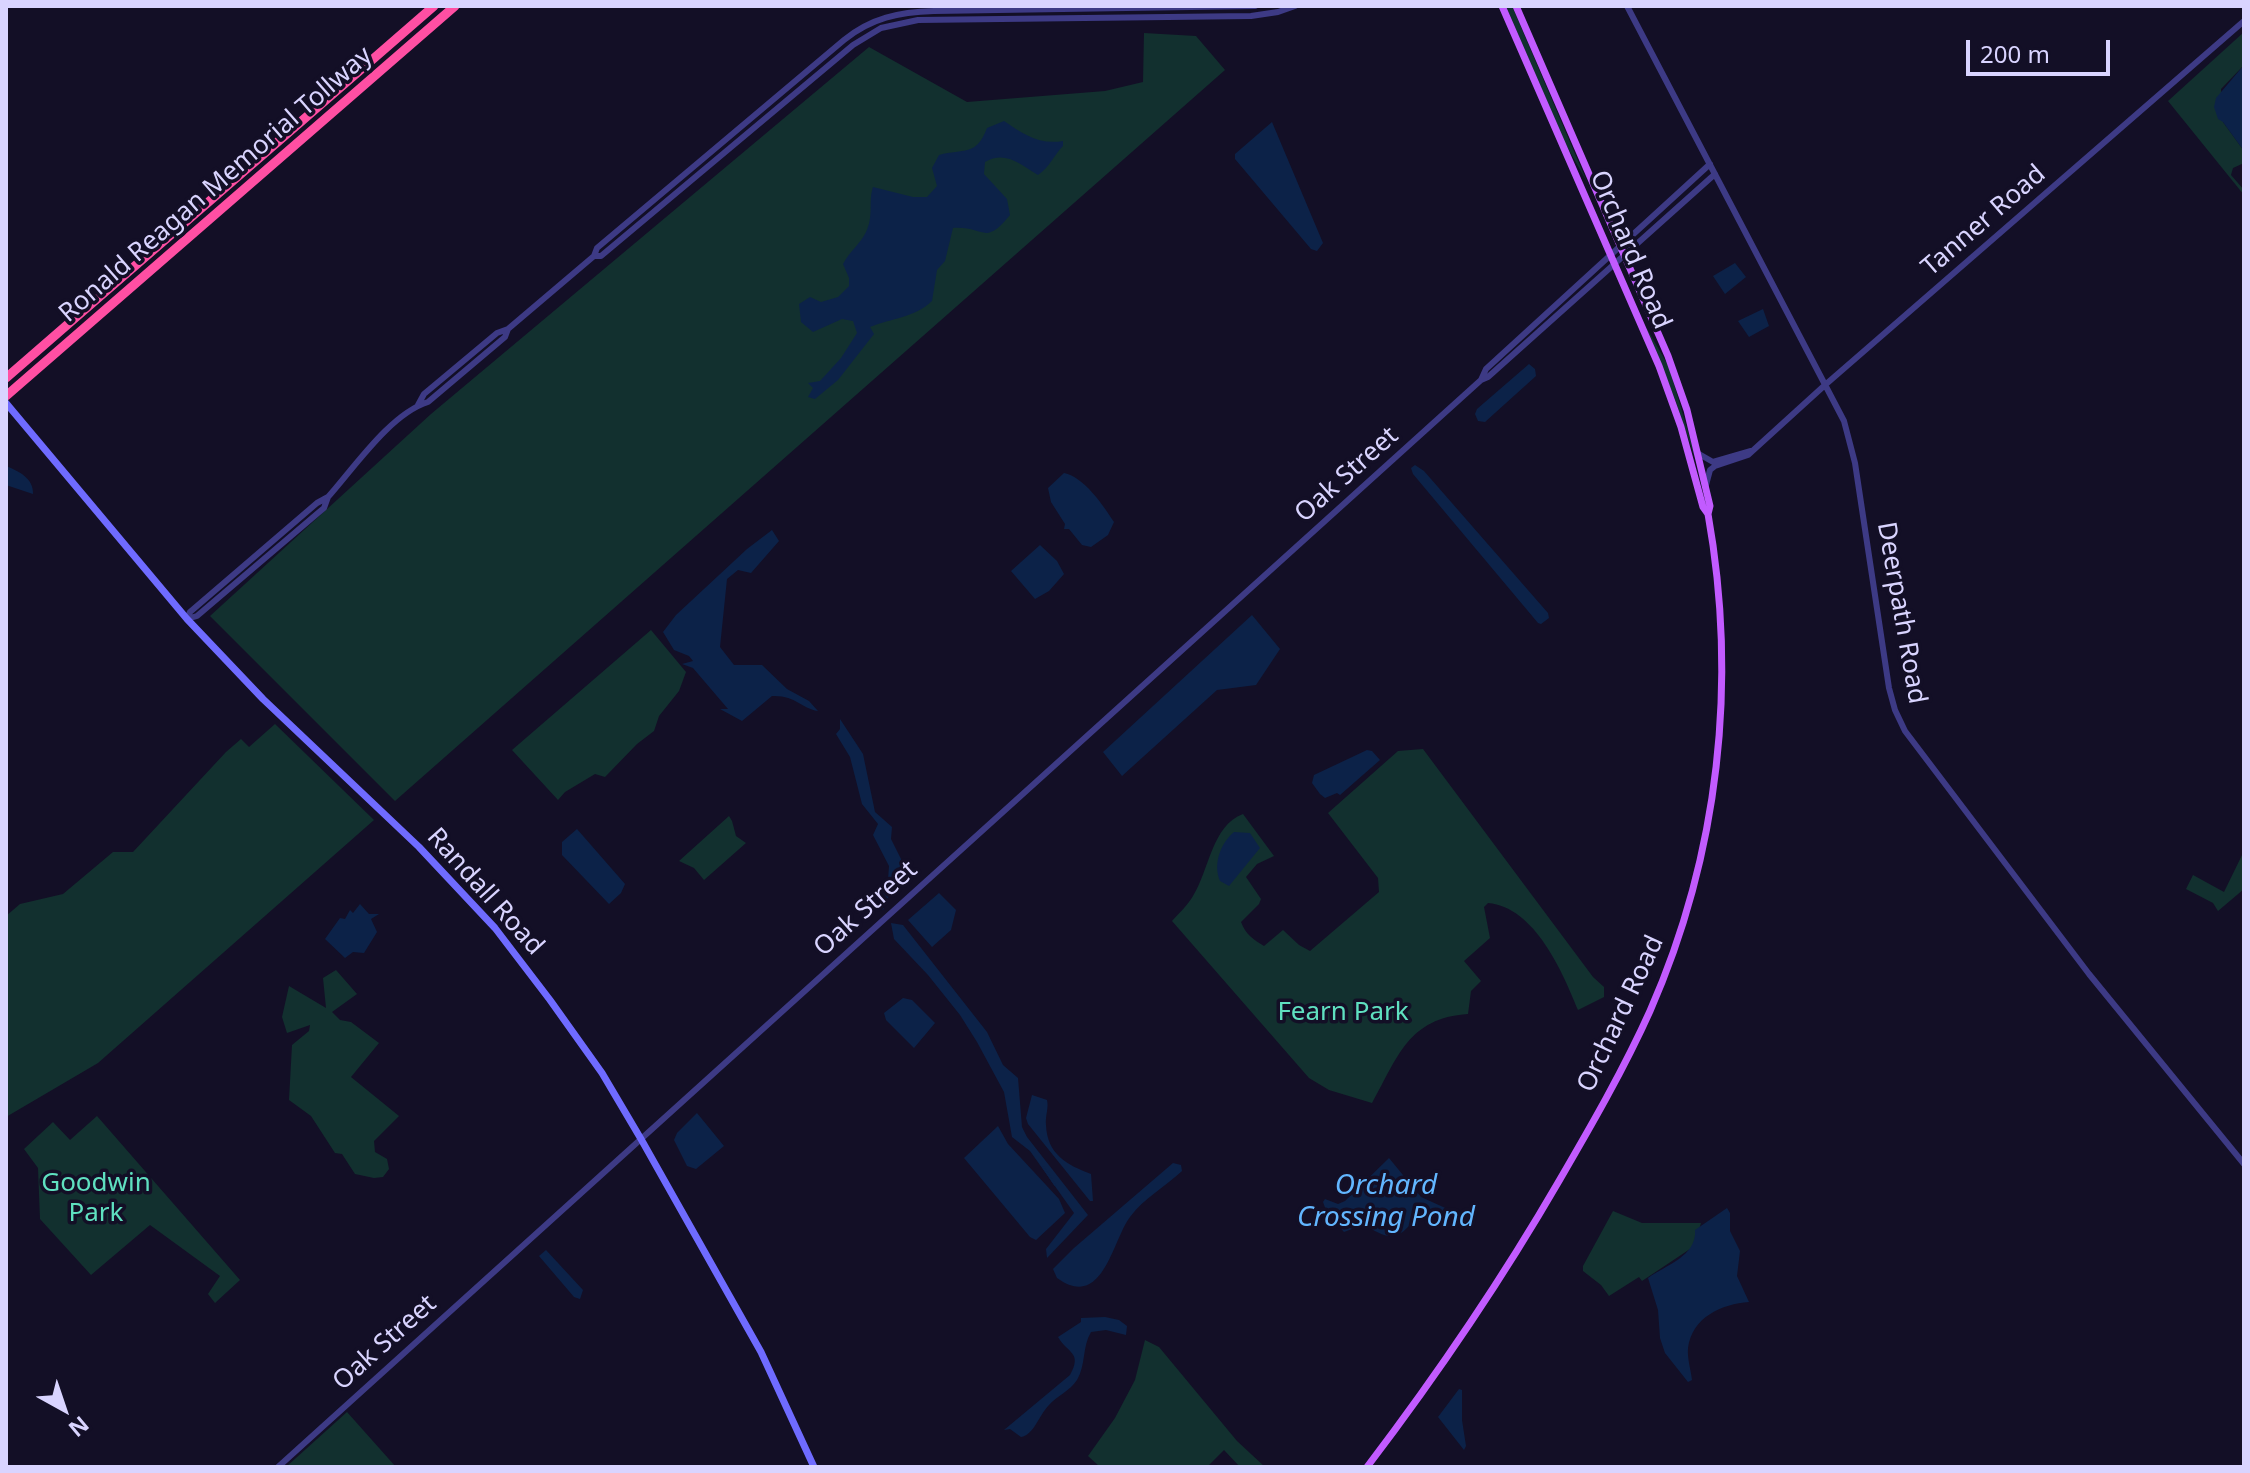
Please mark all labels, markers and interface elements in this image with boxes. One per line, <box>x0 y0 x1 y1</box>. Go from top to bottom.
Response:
scale bar <box>1970 24 2114 74</box>
text: 200 m <box>1980 37 2050 70</box>
street label: Ronald Reagan Memorial Tollway <box>53 40 379 330</box>
street label: Tanner Road <box>1916 159 2052 283</box>
street label: Orchard Road <box>1583 166 1677 334</box>
street label: Oak Street <box>1289 421 1405 529</box>
street label: Deerpath Road <box>1870 520 1932 706</box>
street label: Randall Road <box>420 822 550 962</box>
street label: Oak Street <box>808 855 924 963</box>
street label: Orchard Road <box>1571 931 1671 1097</box>
park label: Fearn Park <box>1277 997 1409 1029</box>
park label: Goodwin Park <box>41 1168 151 1230</box>
water label: Orchard Crossing Pond <box>1297 1169 1475 1235</box>
street label: Oak Street <box>327 1289 443 1397</box>
north arrow <box>24 1369 104 1449</box>
text: N <box>63 1410 96 1445</box>

